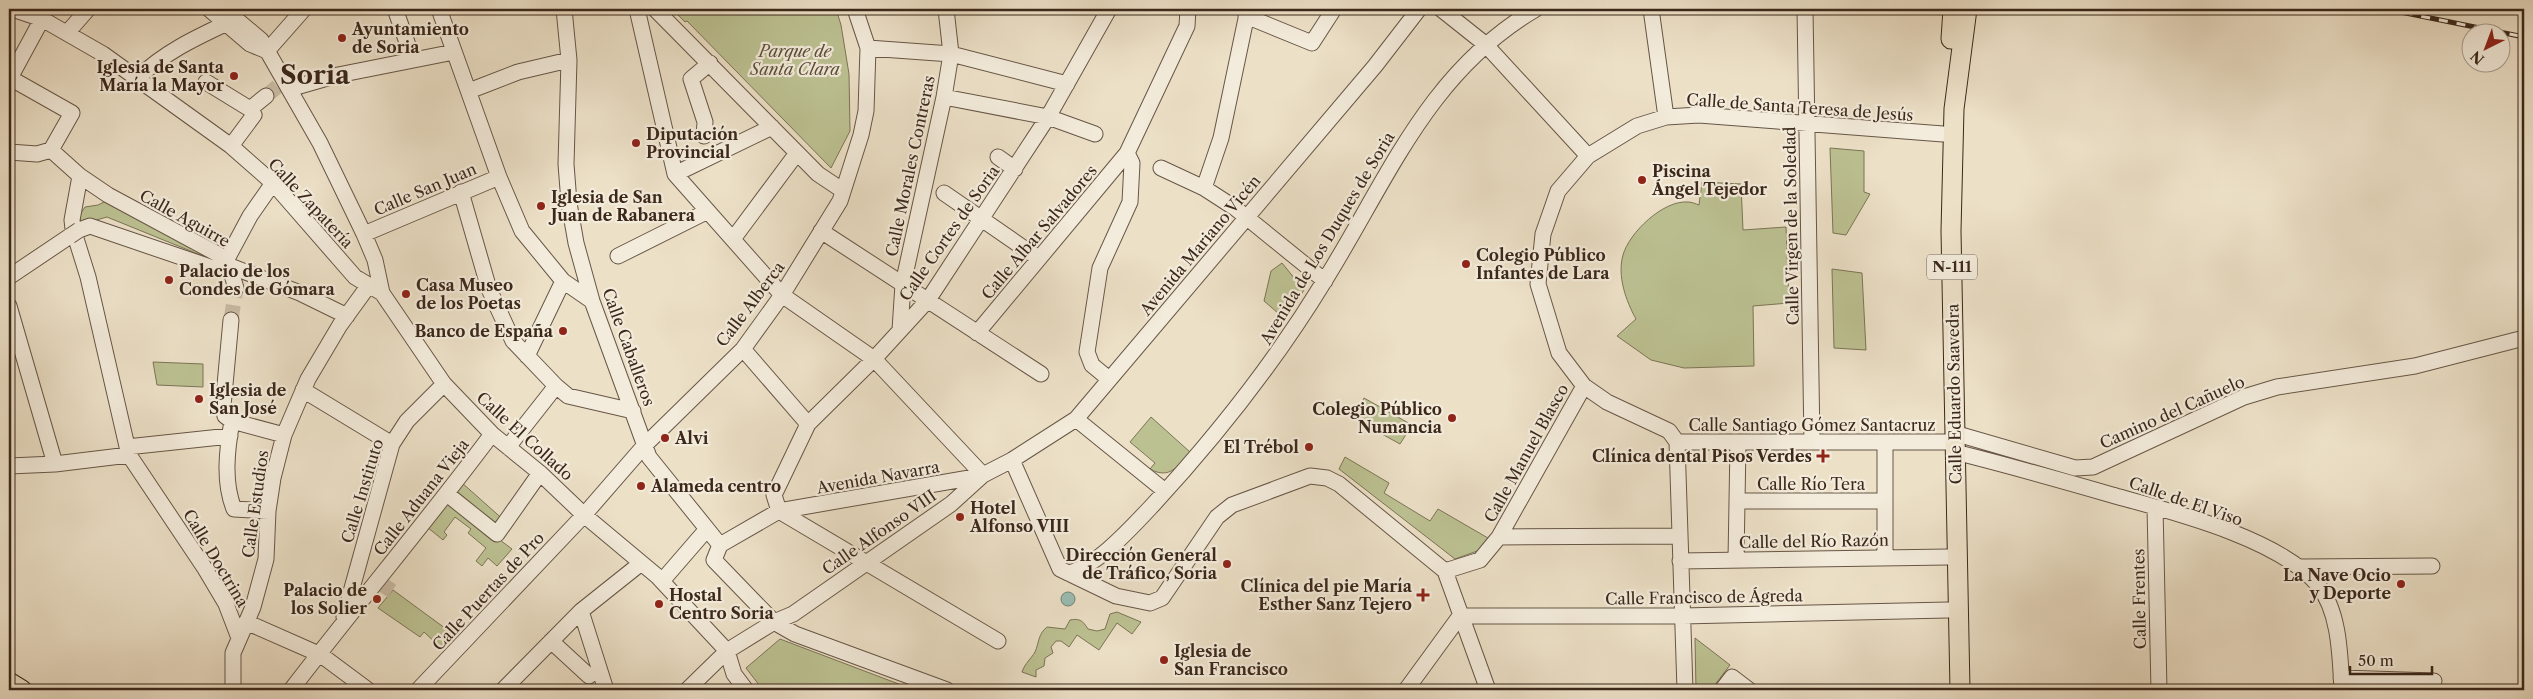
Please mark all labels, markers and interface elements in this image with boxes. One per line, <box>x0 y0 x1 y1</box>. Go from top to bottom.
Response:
place label: Ayuntamiento de Soria <box>351 19 469 57</box>
north arrow <box>2460 22 2510 72</box>
marker: Ayuntamiento de Soria <box>336 32 348 44</box>
park label: Parque de Santa Clara <box>749 41 840 79</box>
text: N <box>2467 47 2488 68</box>
place label: Iglesia de Santa María la Mayor <box>97 57 225 95</box>
district label: Soria <box>280 59 351 91</box>
marker: Iglesia de Santa María la Mayor <box>228 70 240 82</box>
street label: Calle Morales Contreras <box>881 74 939 258</box>
street label: Calle de Santa Teresa de Jesús <box>1686 89 1914 125</box>
place label: Diputación Provincial <box>646 124 738 162</box>
street label: Calle Virgen de la Soledad <box>1779 126 1803 326</box>
street label: Avenida de Los Duques de Soria <box>1255 128 1399 349</box>
marker: Diputación Provincial <box>630 137 642 149</box>
street label: Calle Zapatería <box>264 154 358 253</box>
street label: Calle San Juan <box>371 158 479 220</box>
street label: Calle Cortes de Soria <box>895 161 1004 305</box>
street label: Calle Albar Salvadores <box>977 161 1101 303</box>
place label: Piscina Ángel Tejedor <box>1651 161 1767 199</box>
street label: Avenida Mariano Vicén <box>1135 171 1265 320</box>
marker: Piscina Ángel Tejedor <box>1636 174 1648 186</box>
street label: Calle Aguirre <box>136 185 234 251</box>
place label: Iglesia de San Juan de Rabanera <box>548 187 696 225</box>
marker: Iglesia de San Juan de Rabanera <box>535 200 547 212</box>
place label: Colegio Público Infantes de Lara <box>1476 245 1610 283</box>
road number: N-111 <box>1927 254 1977 280</box>
street label: Calle Alberca <box>711 257 789 351</box>
marker: Colegio Público Infantes de Lara <box>1460 258 1472 270</box>
place label: Palacio de los Condes de Gómara <box>179 261 336 299</box>
marker: Palacio de los Condes de Gómara <box>163 274 175 286</box>
place label: Casa Museo de los Poetas <box>416 275 521 313</box>
street label: Calle Caballeros <box>598 285 660 409</box>
marker: Casa Museo de los Poetas <box>400 288 412 300</box>
street label: Calle Eduardo Saavedra <box>1942 303 1966 485</box>
place label: Banco de España <box>414 321 554 341</box>
marker: Banco de España <box>557 325 569 337</box>
street label: Camino del Cañuelo <box>2097 371 2248 453</box>
place label: Iglesia de San José <box>209 380 287 418</box>
street label: Calle Manuel Blasco <box>1480 380 1572 526</box>
street label: Calle El Collado <box>473 387 578 485</box>
marker: Iglesia de San José <box>193 393 205 405</box>
place label: Colegio Público Numancia <box>1312 399 1443 437</box>
marker: Colegio Público Numancia <box>1446 412 1458 424</box>
street label: Calle Santiago Gómez Santacruz <box>1688 415 1936 435</box>
place label: Alvi <box>674 428 709 448</box>
marker: Alvi <box>659 432 671 444</box>
street label: Calle Aduana Vieja <box>369 434 473 559</box>
street label: Calle Instituto <box>337 436 387 546</box>
place label: El Trébol <box>1223 437 1299 457</box>
marker: El Trébol <box>1303 441 1315 453</box>
place label: Clínica dental Pisos Verdes <box>1592 446 1812 466</box>
street label: Calle Estudios <box>238 449 272 559</box>
marker: Clínica dental Pisos Verdes <box>1816 449 1830 463</box>
street label: Avenida Navarra <box>814 456 942 498</box>
street label: Calle de El Viso <box>2126 472 2246 530</box>
street label: Calle Río Tera <box>1757 474 1866 494</box>
place label: Alameda centro <box>650 476 781 496</box>
marker: Alameda centro <box>635 480 647 492</box>
street label: Calle Alfonso VIII <box>818 485 940 579</box>
place label: Hotel Alfonso VIII <box>969 498 1069 536</box>
street label: Calle Doctrina <box>179 506 253 611</box>
marker: Hotel Alfonso VIII <box>954 511 966 523</box>
street label: Calle Puertas de Pro <box>428 527 548 654</box>
street label: Calle del Río Razón <box>1739 530 1889 552</box>
place label: Dirección General de Tráfico, Soria <box>1065 545 1218 583</box>
street label: Calle Frentes <box>2128 548 2150 650</box>
marker: Dirección General de Tráfico, Soria <box>1221 558 1233 570</box>
place label: La Nave Ocio y Deporte <box>2283 565 2391 603</box>
place label: Clínica del pie María Esther Sanz Tejero <box>1240 576 1413 614</box>
marker: La Nave Ocio y Deporte <box>2395 578 2407 590</box>
place label: Palacio de los Solier <box>283 580 367 618</box>
place label: Hostal Centro Soria <box>669 585 775 623</box>
street label: Calle Francisco de Ágreda <box>1605 585 1804 609</box>
marker: Clínica del pie María Esther Sanz Tejero <box>1416 588 1430 602</box>
marker: Palacio de los Solier <box>371 593 383 605</box>
marker: Hostal Centro Soria <box>653 598 665 610</box>
place label: Iglesia de San Francisco <box>1174 641 1288 679</box>
scale bar <box>2350 644 2433 676</box>
text: 50 m <box>2358 651 2394 670</box>
marker: Iglesia de San Francisco <box>1158 654 1170 666</box>

